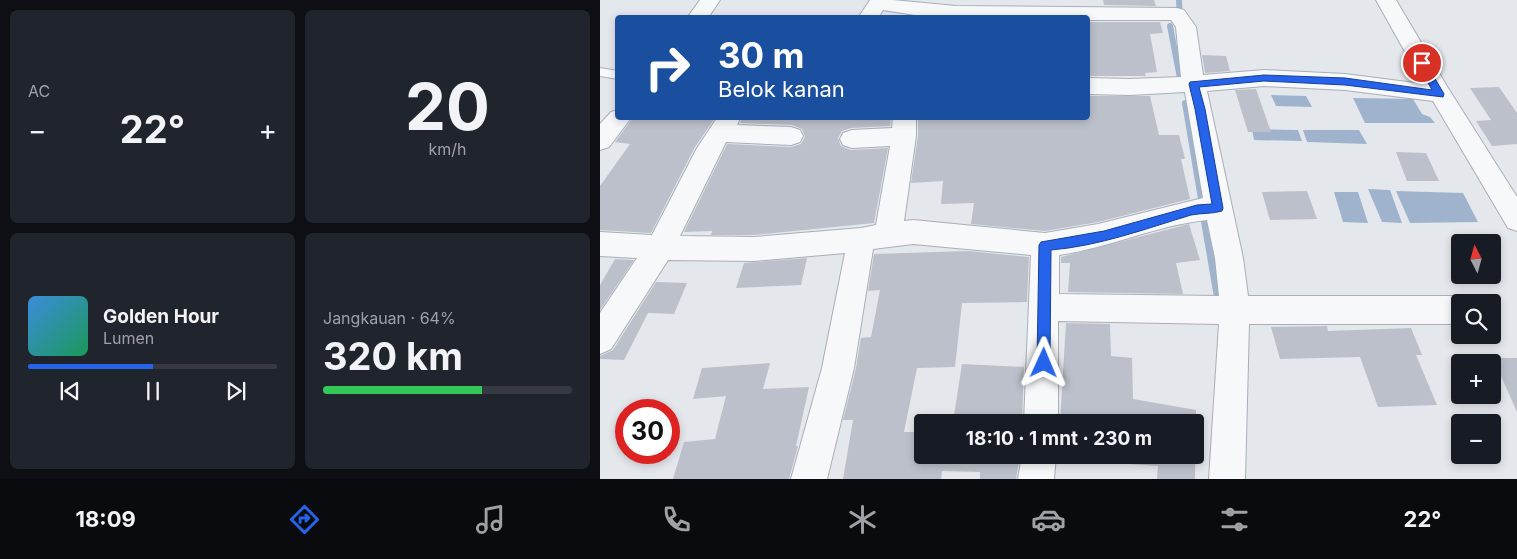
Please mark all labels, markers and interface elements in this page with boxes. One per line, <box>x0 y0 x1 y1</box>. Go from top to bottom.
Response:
text: 30 m <box>718 34 804 76</box>
icon: right <box>635 35 700 100</box>
pin <box>1401 42 1443 84</box>
icon: arrive <box>1408 49 1436 77</box>
text: 20 <box>405 67 490 146</box>
text: Belok kanan <box>718 76 845 102</box>
text: AC <box>28 81 50 101</box>
text: 22° <box>120 106 185 152</box>
text: − <box>28 113 47 147</box>
text: + <box>258 113 277 147</box>
text: km/h <box>428 139 467 159</box>
north arrow <box>1451 234 1501 284</box>
map controls <box>1451 234 1501 464</box>
button: search <box>1451 294 1501 344</box>
text: Golden Hour <box>103 305 219 328</box>
text: Jangkauan · 64% <box>323 308 456 328</box>
text: Lumen <box>103 328 154 348</box>
text: 320 km <box>323 333 463 379</box>
position arrow <box>1017 336 1069 388</box>
button: + <box>1451 354 1501 404</box>
icon: previous <box>56 377 84 405</box>
icon: pause <box>139 377 167 405</box>
icon: next <box>222 377 250 405</box>
speed limit sign: 30 <box>615 399 680 464</box>
button: − <box>1451 414 1501 464</box>
text: 18:10 · 1 mnt · 230 m <box>966 427 1152 450</box>
icon: directions <box>287 502 322 537</box>
icon: music <box>473 502 508 537</box>
icon: phone <box>659 502 694 537</box>
icon: climate <box>845 502 880 537</box>
icon: car <box>1031 502 1066 537</box>
icon: filters <box>1217 502 1252 537</box>
text: 18:09 <box>76 506 136 532</box>
text: 22° <box>1404 506 1441 532</box>

